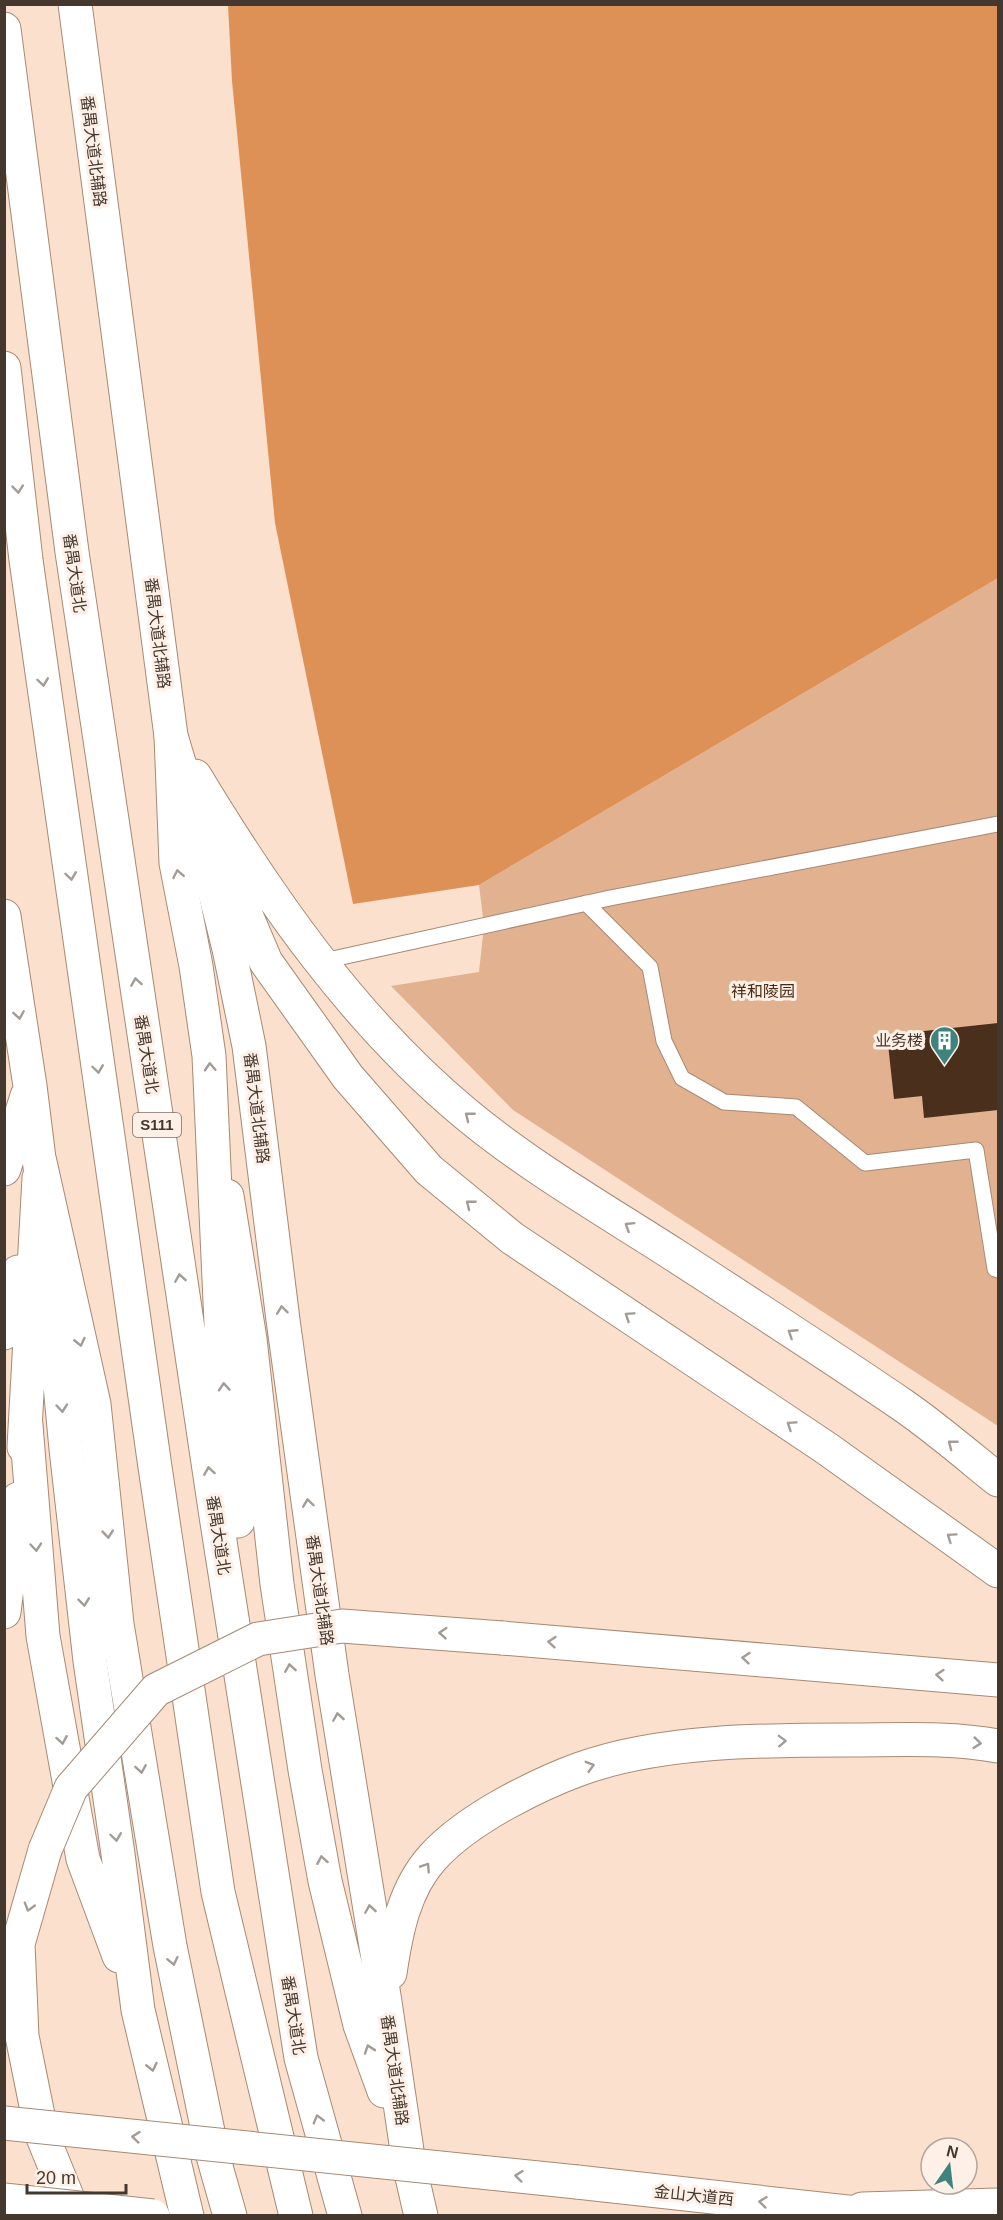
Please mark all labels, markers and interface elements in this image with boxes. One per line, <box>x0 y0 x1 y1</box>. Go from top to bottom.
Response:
street label: 番禺大道北辅路 <box>78 94 109 208</box>
one-way arrow <box>11 485 24 494</box>
street label: 番禺大道北 <box>61 532 88 614</box>
street label: 番禺大道北辅路 <box>142 576 173 690</box>
one-way arrow <box>37 678 49 687</box>
one-way arrow <box>172 870 185 880</box>
one-way arrow <box>64 871 76 880</box>
one-way arrow <box>130 977 142 986</box>
park label: 祥和陵园 <box>731 983 795 1000</box>
one-way arrow <box>13 1011 25 1020</box>
street label: 番禺大道北 <box>132 1013 161 1095</box>
building icon: 业务楼 <box>928 1024 960 1066</box>
place label: 业务楼 <box>875 1032 923 1049</box>
street label: 番禺大道北辅路 <box>241 1051 272 1165</box>
one-way arrow <box>203 1062 216 1071</box>
one-way arrow <box>92 1064 104 1073</box>
one-way arrow <box>464 1112 475 1123</box>
road number: S111 <box>133 1113 181 1137</box>
one-way arrow <box>466 1200 477 1211</box>
one-way arrow <box>625 1222 635 1234</box>
one-way arrow <box>175 1274 187 1283</box>
one-way arrow <box>276 1305 288 1314</box>
one-way arrow <box>625 1313 636 1324</box>
one-way arrow <box>788 1329 799 1340</box>
one-way arrow <box>73 1336 86 1346</box>
one-way arrow <box>218 1383 231 1392</box>
one-way arrow <box>55 1404 68 1413</box>
one-way arrow <box>787 1421 798 1432</box>
one-way arrow <box>948 1440 959 1451</box>
one-way arrow <box>204 1467 216 1476</box>
street label: 番禺大道北 <box>204 1494 233 1576</box>
one-way arrow <box>302 1499 315 1508</box>
one-way arrow <box>101 1530 114 1539</box>
street label: 番禺大道北辅路 <box>303 1533 336 1647</box>
one-way arrow <box>946 1533 957 1544</box>
one-way arrow <box>29 1542 42 1551</box>
one-way arrow <box>77 1597 89 1606</box>
one-way arrow <box>439 1627 448 1640</box>
one-way arrow <box>547 1636 556 1649</box>
one-way arrow <box>741 1652 750 1665</box>
one-way arrow <box>284 1663 296 1673</box>
one-way arrow <box>936 1669 945 1682</box>
one-way arrow <box>333 1712 345 1722</box>
one-way arrow <box>55 1734 68 1744</box>
one-way arrow <box>778 1734 787 1747</box>
one-way arrow <box>972 1736 982 1749</box>
one-way arrow <box>584 1761 594 1773</box>
one-way arrow <box>134 1764 146 1774</box>
one-way arrow <box>109 1831 122 1841</box>
one-way arrow <box>316 1856 328 1865</box>
one-way arrow <box>419 1863 430 1874</box>
one-way arrow <box>24 1901 36 1912</box>
one-way arrow <box>364 1905 377 1915</box>
one-way arrow <box>166 1956 179 1966</box>
street label: 番禺大道北 <box>279 1974 308 2056</box>
street label: 番禺大道北辅路 <box>378 2013 411 2127</box>
one-way arrow <box>363 2044 376 2055</box>
one-way arrow <box>144 2062 157 2072</box>
one-way arrow <box>312 2114 325 2124</box>
one-way arrow <box>132 2132 141 2144</box>
north arrow <box>919 2136 979 2196</box>
text: N <box>945 2142 960 2162</box>
scale bar <box>27 2157 126 2195</box>
text: 20 m <box>36 2168 76 2188</box>
one-way arrow <box>514 2170 523 2183</box>
street label: 金山大道西 <box>653 2183 735 2208</box>
one-way arrow <box>758 2196 767 2209</box>

